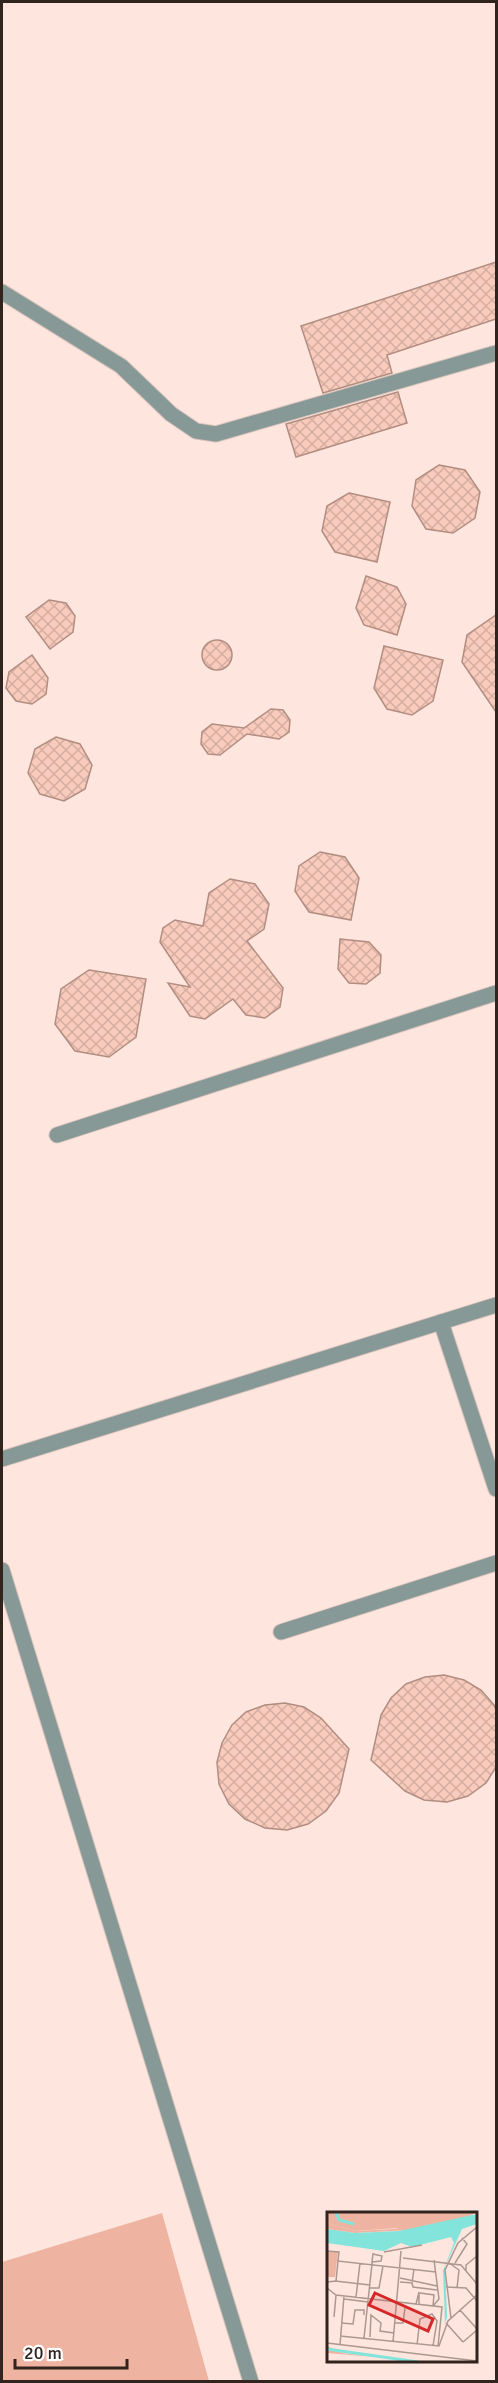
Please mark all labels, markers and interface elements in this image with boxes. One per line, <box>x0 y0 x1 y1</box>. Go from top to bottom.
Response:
inset map <box>327 2212 477 2362</box>
scale bar <box>15 2332 128 2370</box>
text: 20 m <box>24 2342 62 2364</box>

